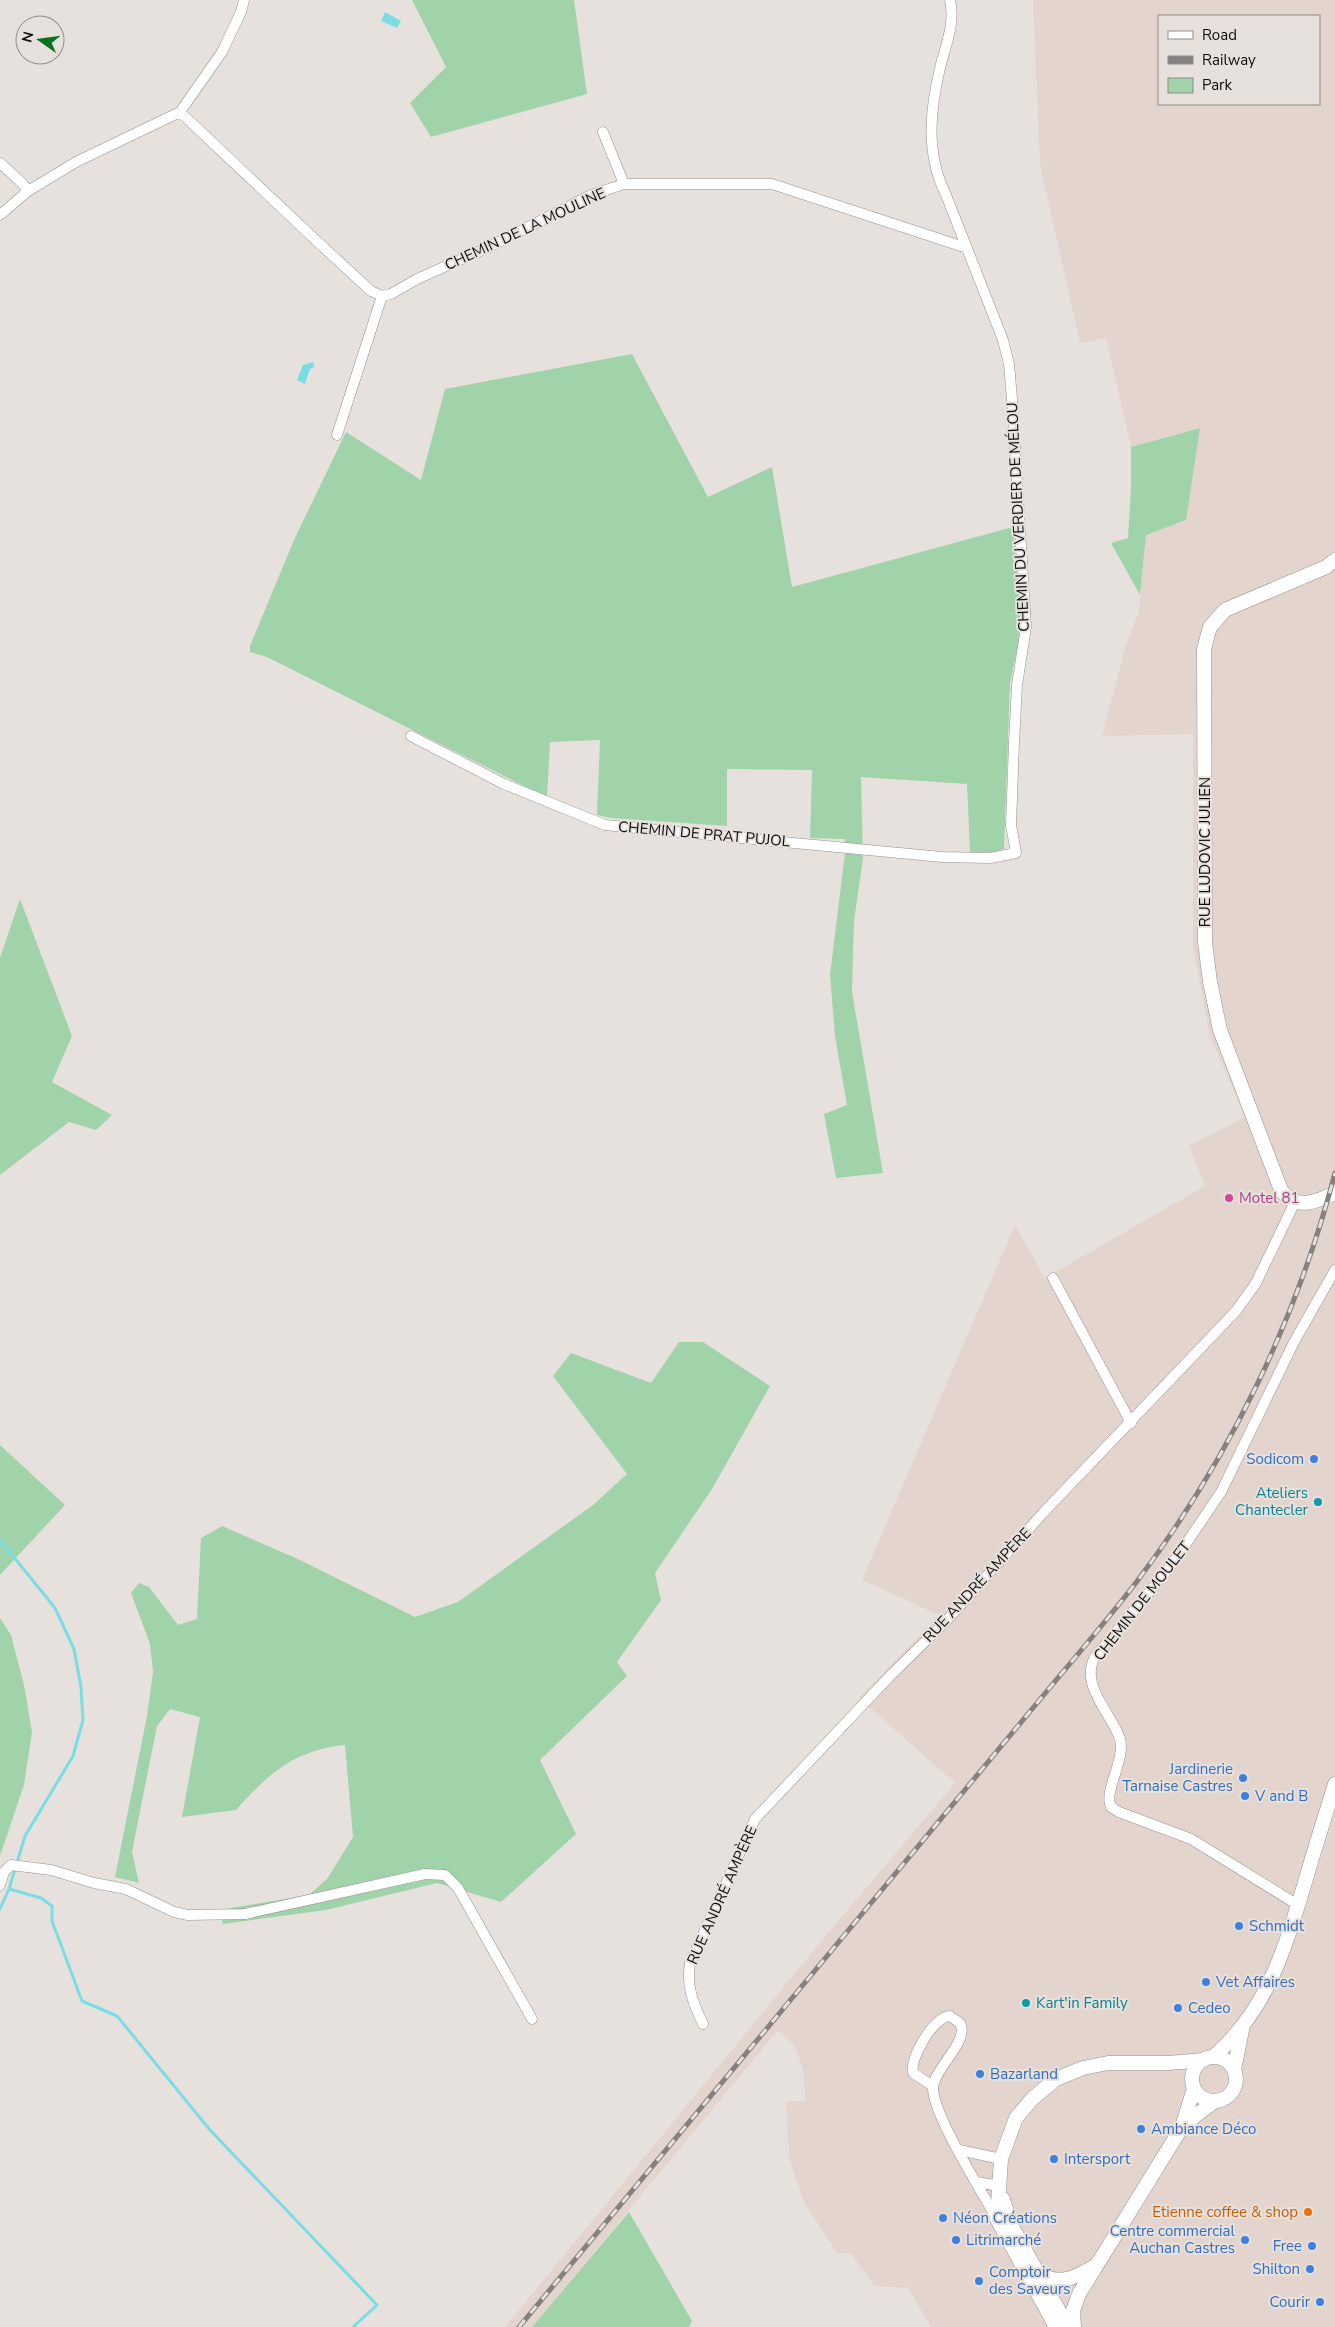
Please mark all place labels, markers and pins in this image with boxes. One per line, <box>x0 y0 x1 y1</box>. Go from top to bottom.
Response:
place label: Motel 81 <box>1239 1188 1300 1208</box>
marker: Motel 81 <box>1223 1192 1235 1204</box>
place label: Sodicom <box>1246 1449 1304 1469</box>
marker: Sodicom <box>1308 1453 1320 1465</box>
place label: Ateliers Chantecler <box>1235 1483 1309 1520</box>
marker: Ateliers Chantecler <box>1312 1496 1324 1508</box>
place label: Jardinerie Tarnaise Castres <box>1122 1759 1233 1796</box>
marker: Jardinerie Tarnaise Castres <box>1237 1772 1249 1784</box>
place label: V and B <box>1254 1786 1308 1806</box>
marker: V and B <box>1239 1790 1251 1802</box>
place label: Schmidt <box>1249 1916 1305 1936</box>
marker: Schmidt <box>1233 1920 1245 1932</box>
place label: Vet Affaires <box>1215 1972 1295 1992</box>
marker: Vet Affaires <box>1200 1976 1212 1988</box>
place label: Kart'in Family <box>1036 1993 1128 2013</box>
marker: Kart'in Family <box>1020 1997 1032 2009</box>
place label: Cedeo <box>1188 1998 1231 2018</box>
marker: Cedeo <box>1172 2002 1184 2014</box>
place label: Bazarland <box>990 2064 1058 2084</box>
marker: Bazarland <box>974 2068 986 2080</box>
place label: Ambiance Déco <box>1151 2119 1256 2139</box>
marker: Ambiance Déco <box>1135 2123 1147 2135</box>
place label: Intersport <box>1064 2149 1131 2169</box>
marker: Intersport <box>1048 2153 1060 2165</box>
place label: Etienne coffee & shop <box>1152 2202 1298 2222</box>
marker: Etienne coffee & shop <box>1302 2206 1314 2218</box>
place label: Néon Créations <box>953 2208 1057 2228</box>
marker: Néon Créations <box>937 2212 949 2224</box>
place label: Centre commercial Auchan Castres <box>1110 2221 1236 2258</box>
place label: Litrimarché <box>966 2230 1041 2250</box>
marker: Litrimarché <box>950 2234 962 2246</box>
marker: Centre commercial Auchan Castres <box>1239 2234 1251 2246</box>
place label: Free <box>1273 2236 1302 2256</box>
marker: Free <box>1306 2240 1318 2252</box>
place label: Shilton <box>1252 2259 1300 2279</box>
place label: Comptoir des Saveurs <box>989 2262 1070 2299</box>
marker: Shilton <box>1304 2263 1316 2275</box>
marker: Comptoir des Saveurs <box>973 2275 985 2287</box>
place label: Courir <box>1269 2292 1311 2312</box>
marker: Courir <box>1314 2296 1326 2308</box>

